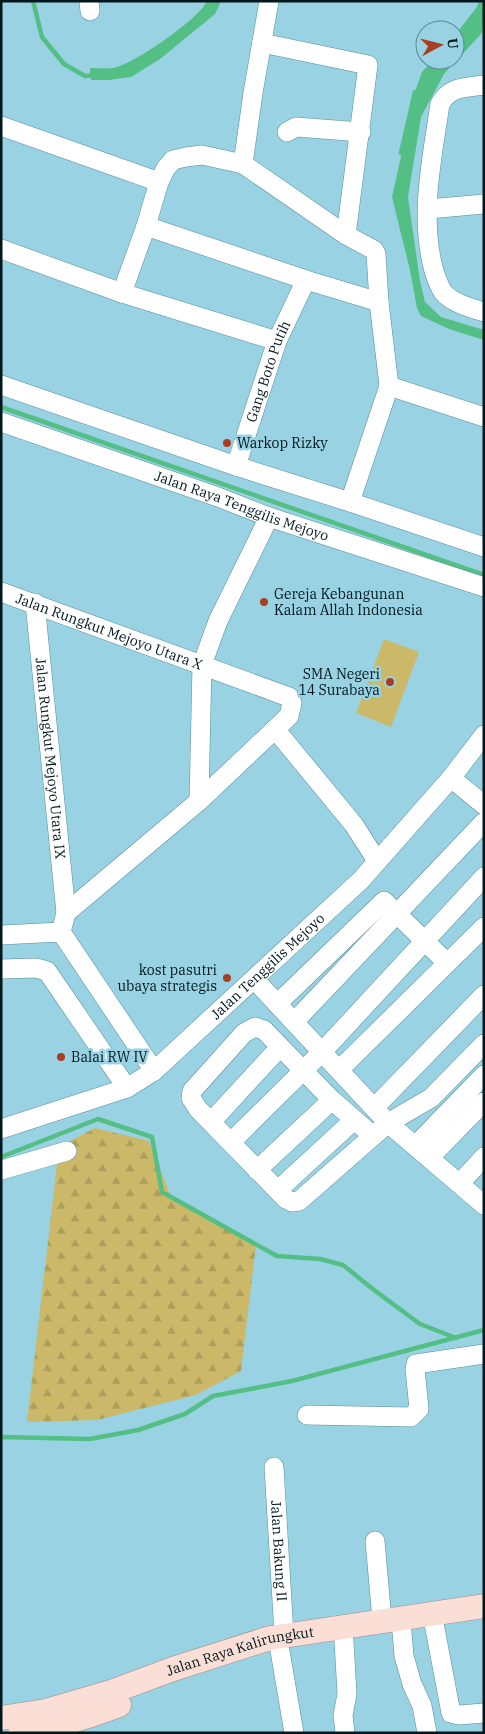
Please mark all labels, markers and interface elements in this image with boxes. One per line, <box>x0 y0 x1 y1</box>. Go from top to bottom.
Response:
north arrow <box>415 20 465 70</box>
text: U <box>443 37 463 50</box>
street label: Gang Boto Putih <box>242 317 295 424</box>
place label: Warkop Rizky <box>237 434 328 452</box>
marker: Warkop Rizky <box>221 437 233 449</box>
street label: Jalan Raya Tenggilis Mejoyo <box>152 467 331 545</box>
place label: Gereja Kebangunan Kalam Allah Indonesia <box>274 585 423 619</box>
street label: Jalan Rungkut Mejoyo Utara X <box>13 589 205 674</box>
marker: Gereja Kebangunan Kalam Allah Indonesia <box>258 596 270 608</box>
street label: Jalan Rungkut Mejoyo Utara IX <box>32 657 70 860</box>
place label: SMA Negeri 14 Surabaya <box>298 665 380 699</box>
marker: SMA Negeri 14 Surabaya <box>384 676 396 688</box>
street label: Jalan Tenggilis Mejoyo <box>207 909 328 1023</box>
place label: kost pasutri ubaya strategis <box>117 961 217 995</box>
marker: kost pasutri ubaya strategis <box>221 972 233 984</box>
place label: Balai RW IV <box>71 1048 148 1066</box>
marker: Balai RW IV <box>55 1051 67 1063</box>
street label: Jalan Bakung II <box>267 1500 291 1602</box>
street label: Jalan Raya Kalirungkut <box>164 1623 315 1680</box>

